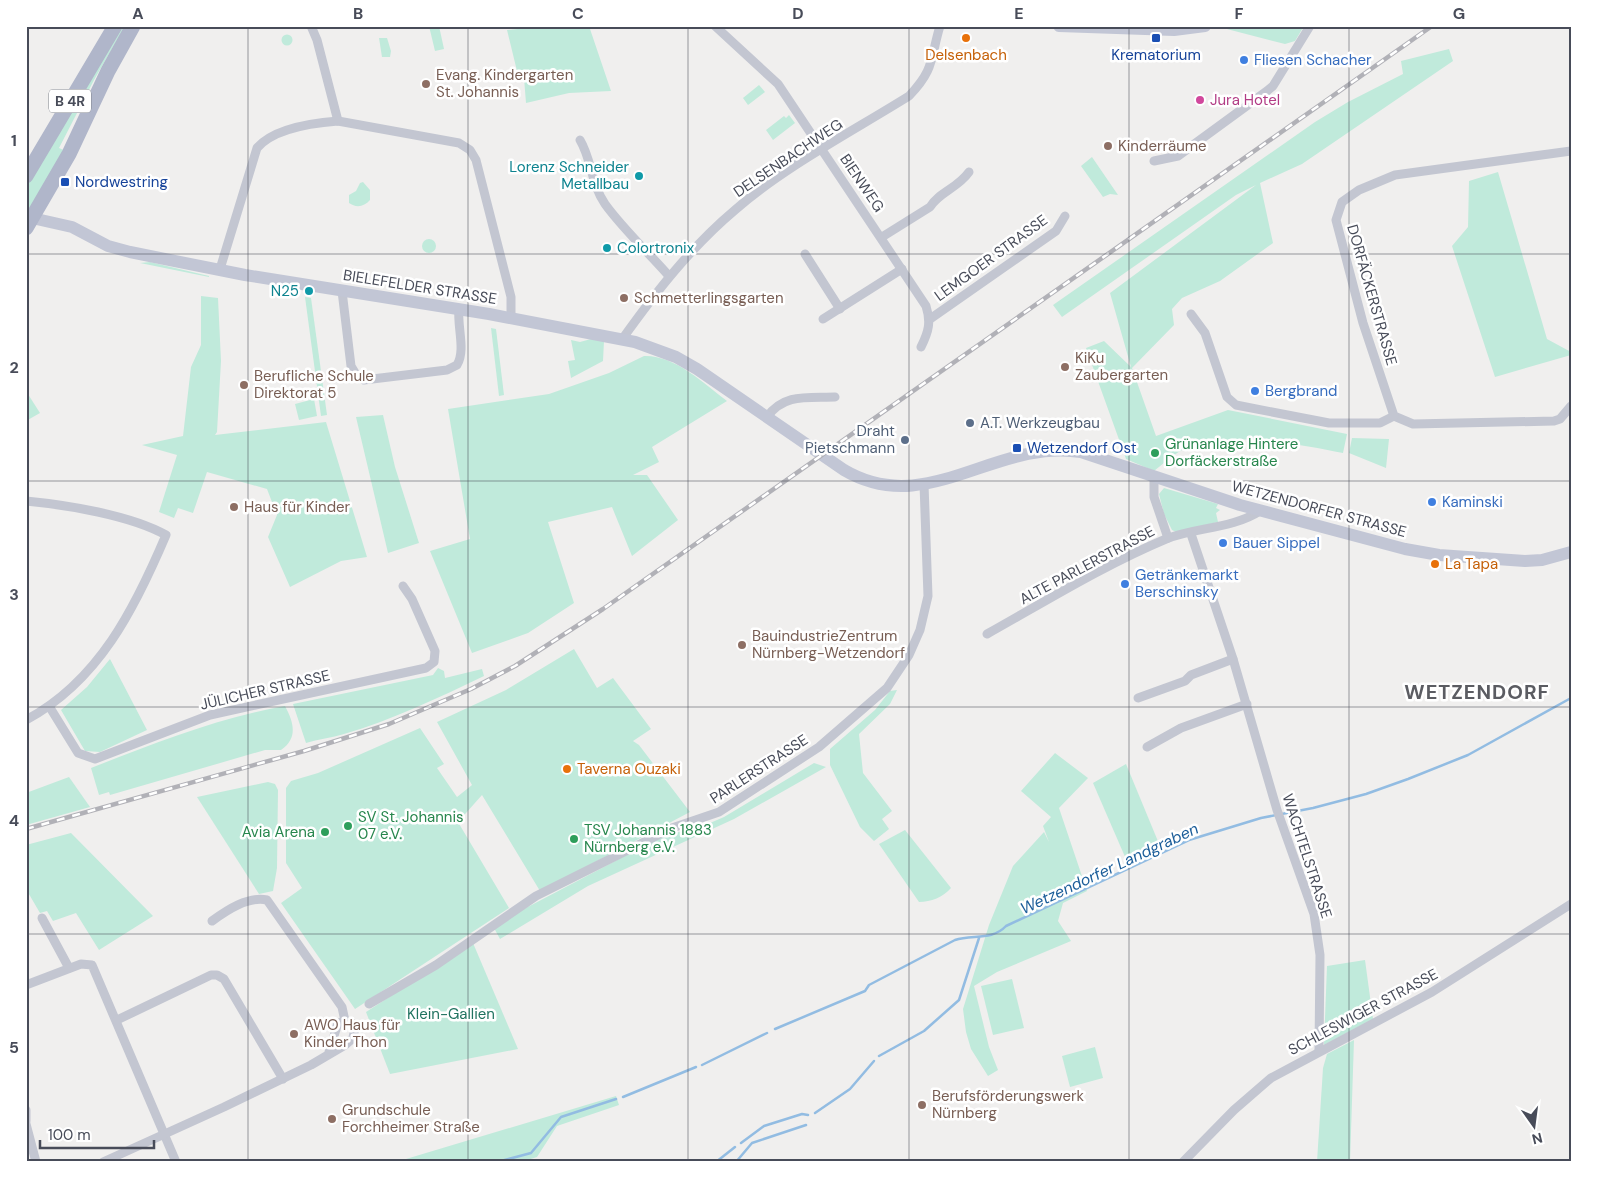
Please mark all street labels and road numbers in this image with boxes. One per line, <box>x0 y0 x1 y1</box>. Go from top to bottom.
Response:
road number: B 4R <box>49 90 91 112</box>
street label: DELSENBACHWEG <box>730 114 846 202</box>
street label: BIENWEG <box>835 150 889 216</box>
street label: LEMGOER STRASSE <box>931 210 1051 306</box>
street label: DORFÄCKERSTRASSE <box>1342 222 1402 368</box>
street label: BIELEFELDER STRASSE <box>342 265 498 309</box>
street label: WETZENDORFER STRASSE <box>1229 476 1409 542</box>
street label: ALTE PARLERSTRASSE <box>1016 521 1158 609</box>
street label: JÜLICHER STRASSE <box>198 665 332 715</box>
street label: PARLERSTRASSE <box>706 730 812 808</box>
street label: WACHTELSTRASSE <box>1277 791 1337 921</box>
street label: SCHLESWIGER STRASSE <box>1285 964 1441 1060</box>

